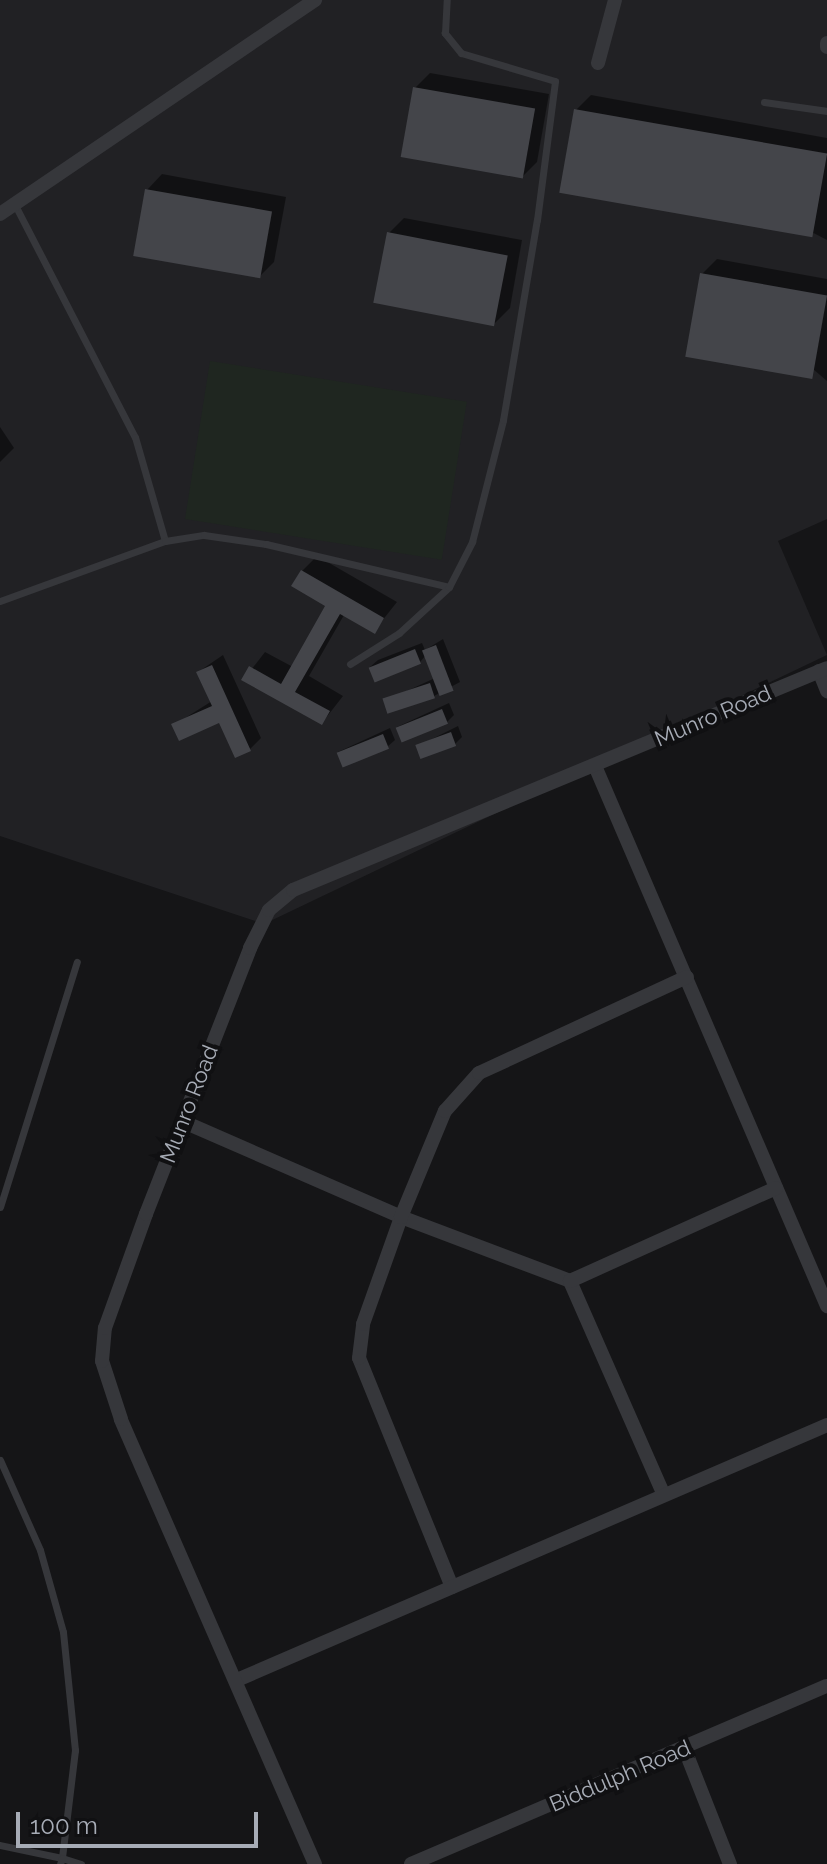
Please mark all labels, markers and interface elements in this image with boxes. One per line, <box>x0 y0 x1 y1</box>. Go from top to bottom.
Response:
street label: Munro Road <box>651 680 775 752</box>
street label: Munro Road <box>154 1041 224 1167</box>
street label: Biddulph Road <box>546 1734 694 1818</box>
scale bar <box>20 1796 262 1846</box>
text: 100 m <box>30 1811 98 1840</box>

